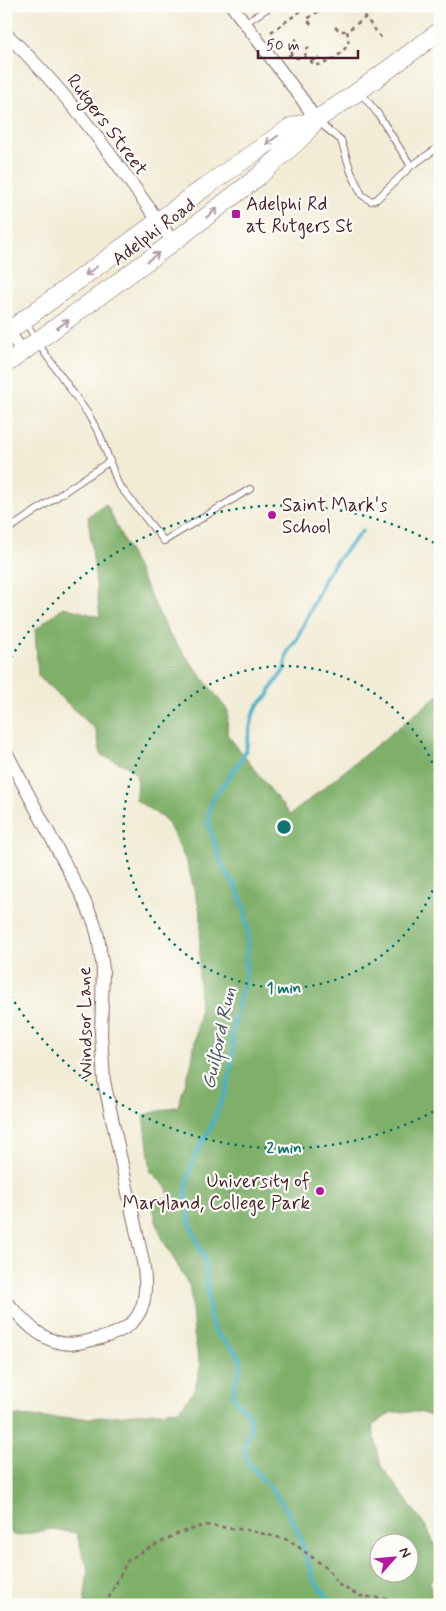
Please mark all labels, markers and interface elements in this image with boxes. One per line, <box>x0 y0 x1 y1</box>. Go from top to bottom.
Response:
scale bar <box>258 28 358 60</box>
text: 50 m <box>266 36 300 56</box>
street label: Rutgers Street <box>59 69 153 182</box>
one-way arrow <box>265 135 279 145</box>
street label: Adelphi Road <box>107 192 201 272</box>
place label: Adelphi Rd at Rutgers St <box>246 192 353 240</box>
one-way arrow <box>205 207 218 218</box>
marker: Adelphi Rd at Rutgers St <box>230 208 242 220</box>
one-way arrow <box>146 252 160 262</box>
one-way arrow <box>84 266 98 276</box>
one-way arrow <box>56 319 70 329</box>
place label: Saint Mark's School <box>282 493 388 540</box>
marker: Saint Mark's School <box>266 509 278 521</box>
centre of rings <box>275 818 293 836</box>
street label: Windsor Lane <box>72 966 99 1080</box>
text: 1 min <box>267 979 301 999</box>
water label: Guilford Run <box>195 985 244 1092</box>
text: 2 min <box>266 1139 302 1159</box>
place label: University of Maryland, College Park <box>123 1169 310 1217</box>
marker: University of Maryland, College Park <box>314 1185 326 1197</box>
north arrow <box>368 1534 418 1584</box>
text: N <box>395 1544 415 1561</box>

